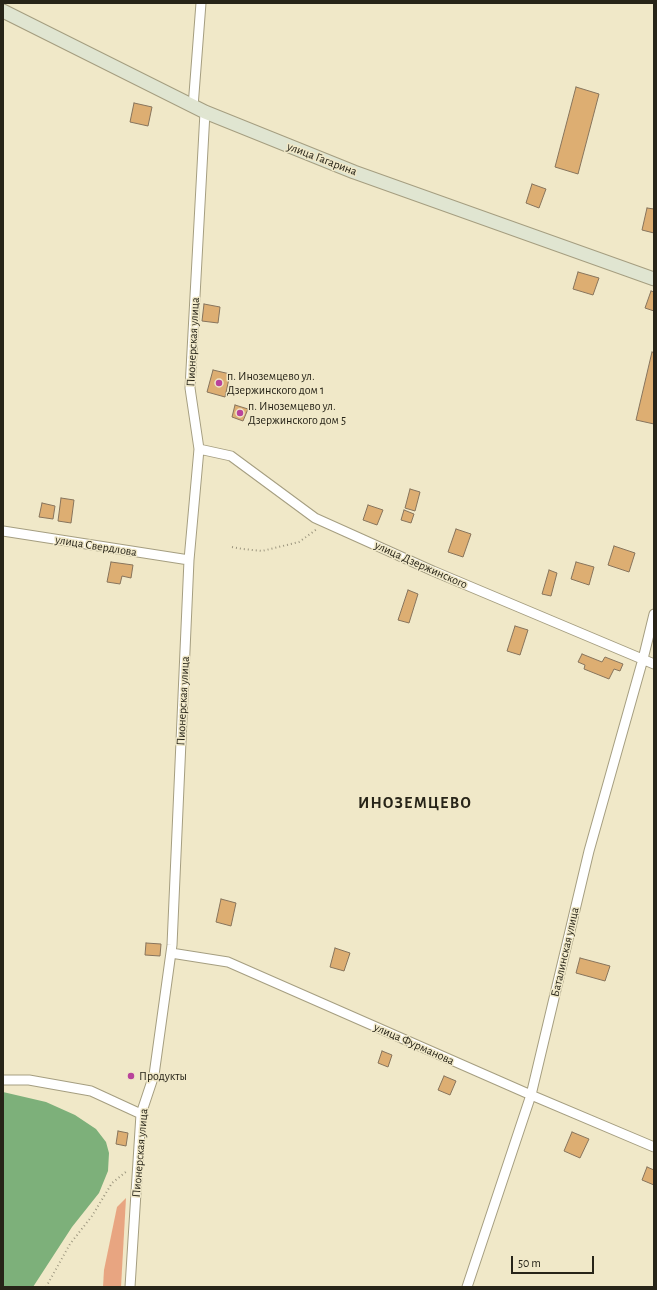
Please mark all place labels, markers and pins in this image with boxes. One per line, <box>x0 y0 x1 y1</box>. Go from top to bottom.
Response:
place label: п. Иноземцево ул. Дзержинского дом 1 <box>227 369 324 397</box>
marker: п. Иноземцево ул. Дзержинского дом 1 <box>214 378 224 388</box>
place label: п. Иноземцево ул. Дзержинского дом 5 <box>248 399 346 427</box>
marker: п. Иноземцево ул. Дзержинского дом 5 <box>235 408 245 418</box>
place label: Продукты <box>139 1069 187 1083</box>
marker: Продукты <box>126 1071 136 1081</box>

